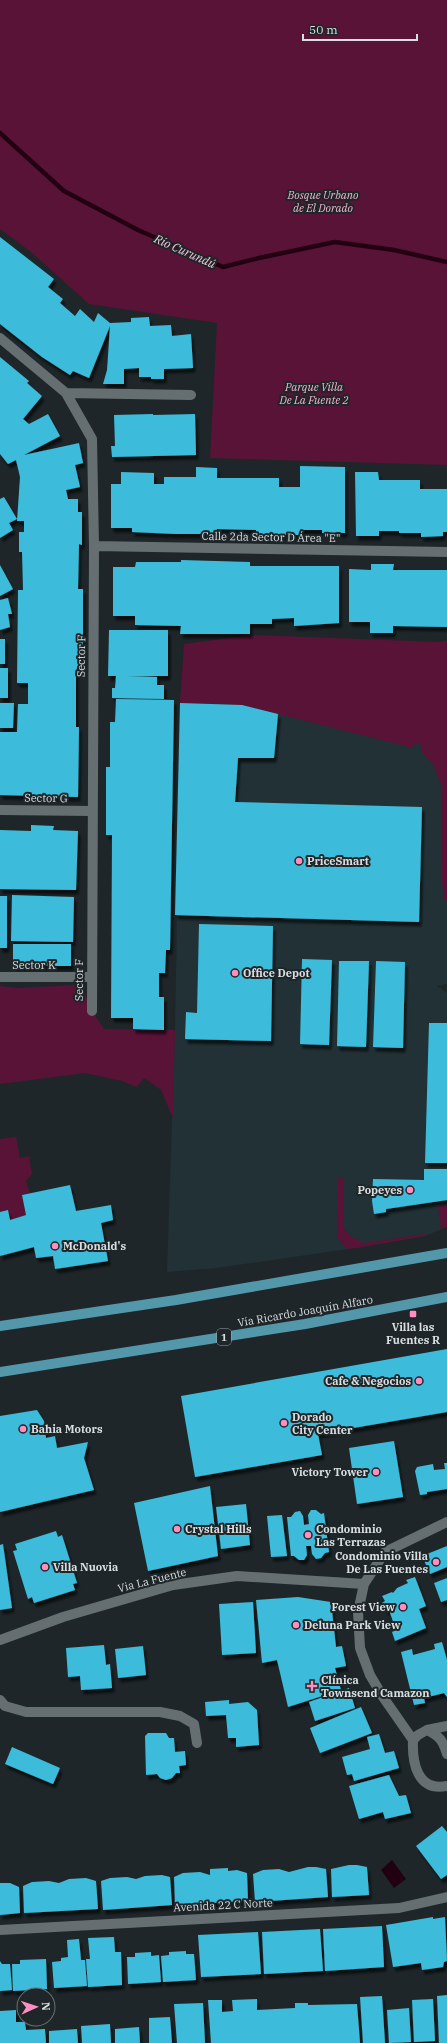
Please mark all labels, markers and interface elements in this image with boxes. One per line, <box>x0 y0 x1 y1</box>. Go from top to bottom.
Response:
scale bar <box>303 16 417 42</box>
text: 50 m <box>309 22 338 37</box>
park label: Bosque Urbano de El Dorado <box>286 188 359 215</box>
water label: Río Curundú <box>151 230 218 271</box>
park label: Parque Villa De La Fuente 2 <box>278 380 349 407</box>
street label: Calle 2da Sector D Área "E" <box>201 529 341 545</box>
street label: Sector F <box>74 635 88 677</box>
street label: Sector G <box>24 791 68 805</box>
place label: PriceSmart <box>307 854 369 868</box>
marker: PriceSmart <box>294 856 304 866</box>
street label: Sector K <box>12 958 56 972</box>
street label: Sector F <box>72 959 86 1001</box>
place label: Office Depot <box>243 966 310 980</box>
marker: Office Depot <box>230 968 240 978</box>
place label: Popeyes <box>357 1183 402 1197</box>
marker: Popeyes <box>405 1185 415 1195</box>
place label: McDonald's <box>63 1239 126 1253</box>
marker: McDonald's <box>50 1241 60 1251</box>
street label: Vía Ricardo Joaquín Alfaro <box>236 1292 374 1330</box>
marker: Villa las Fuentes R <box>408 1309 418 1319</box>
place label: Villa las Fuentes R <box>386 1320 440 1347</box>
road number: 1 <box>217 1329 231 1345</box>
place label: Cafe & Negocios <box>325 1374 411 1388</box>
marker: Cafe & Negocios <box>414 1376 424 1386</box>
place label: Dorado City Center <box>292 1410 353 1437</box>
marker: Dorado City Center <box>279 1418 289 1428</box>
place label: Bahia Motors <box>31 1422 103 1436</box>
marker: Bahia Motors <box>18 1424 28 1434</box>
place label: Victory Tower <box>291 1465 369 1479</box>
marker: Victory Tower <box>371 1467 381 1477</box>
place label: Crystal Hills <box>185 1522 252 1536</box>
place label: Condominio Las Terrazas <box>316 1522 386 1549</box>
marker: Crystal Hills <box>172 1524 182 1534</box>
marker: Condominio Las Terrazas <box>303 1530 313 1540</box>
place label: Condominio Villa De Las Fuentes <box>335 1549 428 1576</box>
marker: Condominio Villa De Las Fuentes <box>431 1557 441 1567</box>
place label: Villa Nuovia <box>53 1560 118 1574</box>
marker: Villa Nuovia <box>40 1562 50 1572</box>
street label: Via La Fuente <box>116 1565 188 1595</box>
place label: Forest View <box>332 1600 395 1614</box>
marker: Forest View <box>398 1602 408 1612</box>
place label: Deluna Park View <box>304 1618 401 1632</box>
marker: Deluna Park View <box>291 1620 301 1630</box>
place label: Clínica Townsend Camazon <box>321 1673 430 1700</box>
marker: Clínica Townsend Camazon <box>306 1680 318 1692</box>
street label: Avenida 22 C Norte <box>173 1895 273 1915</box>
north arrow <box>16 1987 56 2027</box>
text: N <box>39 2002 53 2011</box>

